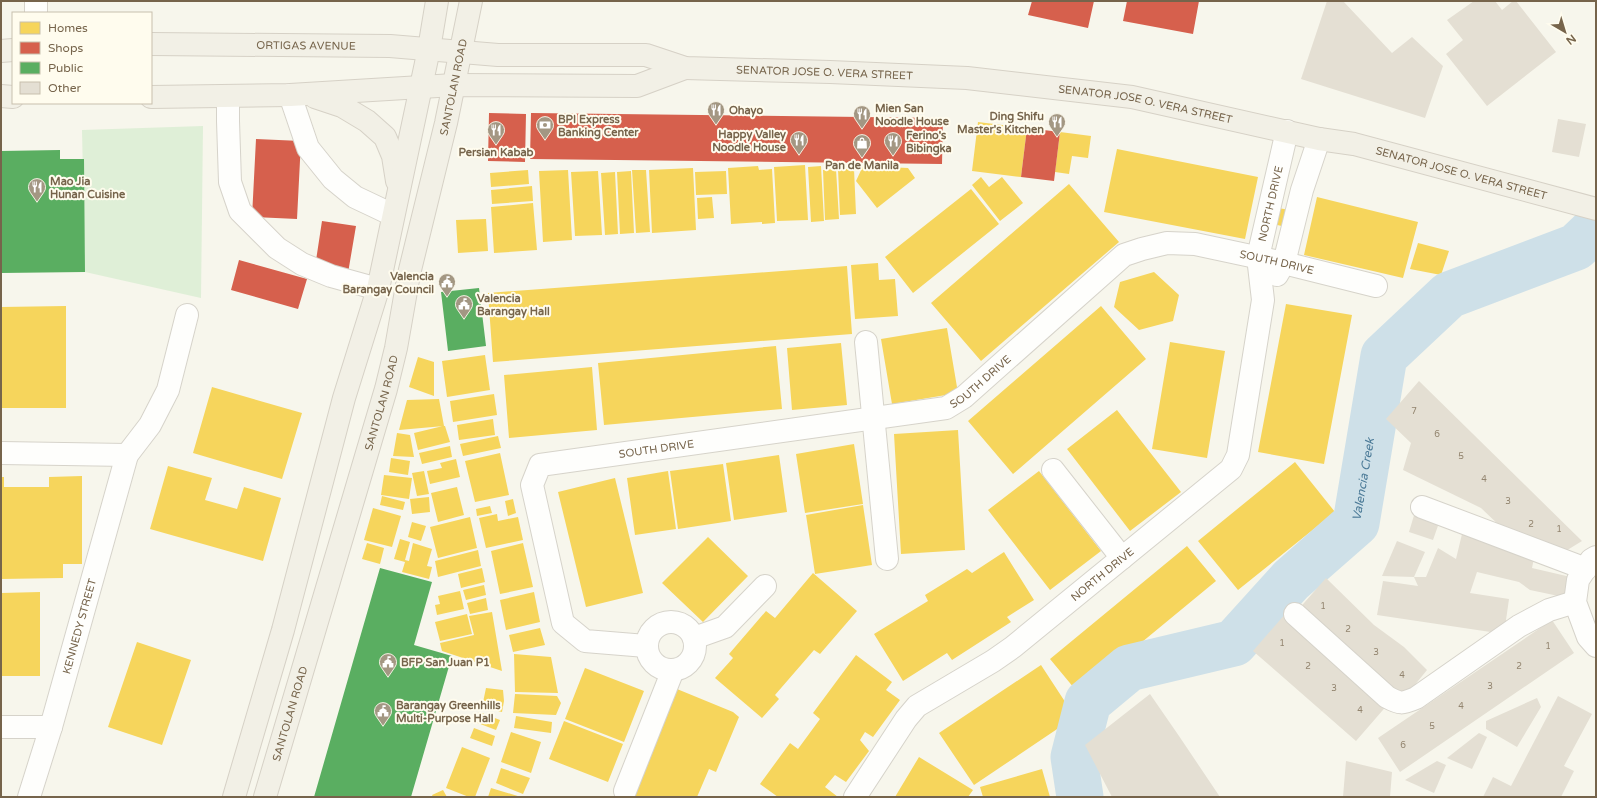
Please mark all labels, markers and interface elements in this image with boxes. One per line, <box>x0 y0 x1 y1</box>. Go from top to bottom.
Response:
legend <box>12 12 152 104</box>
north arrow <box>1545 12 1585 52</box>
text: Homes <box>48 21 88 35</box>
text: N <box>1563 32 1578 47</box>
street label: SANTOLAN ROAD <box>437 38 470 137</box>
street label: ORTIGAS AVENUE <box>256 39 356 53</box>
text: Shops <box>48 41 83 55</box>
text: Public <box>48 61 83 75</box>
street label: SENATOR JOSE O. VERA STREET <box>736 63 913 83</box>
text: Other <box>48 81 81 95</box>
street label: SENATOR JOSE O. VERA STREET <box>1058 83 1234 126</box>
restaurant icon: Ohayo <box>706 100 726 125</box>
place label: Mien San Noodle House <box>875 102 950 128</box>
place label: Ohayo <box>729 104 763 118</box>
restaurant icon: Mien San Noodle House <box>852 104 872 129</box>
place label: Ding Shifu Master's Kitchen <box>957 110 1044 136</box>
restaurant icon: Ding Shifu Master's Kitchen <box>1047 112 1067 137</box>
place label: BPI Express Banking Center <box>558 113 639 140</box>
bank icon: BPI Express Banking Center <box>535 115 555 140</box>
restaurant icon: Persian Kabab <box>486 120 506 145</box>
place label: Happy Valley Noodle House <box>712 128 787 154</box>
place label: Ferino's Bibingka <box>906 129 952 156</box>
restaurant icon: Happy Valley Noodle House <box>789 130 809 155</box>
restaurant icon: Ferino's Bibingka <box>883 131 903 156</box>
shop icon: Pan de Manila <box>852 133 872 158</box>
street label: SENATOR JOSE O. VERA STREET <box>1374 144 1549 203</box>
place label: Persian Kabab <box>458 146 534 159</box>
place label: Pan de Manila <box>825 159 899 172</box>
street label: NORTH DRIVE <box>1256 165 1286 243</box>
place label: Mao Jia Hunan Cuisine <box>50 175 126 201</box>
restaurant icon: Mao Jia Hunan Cuisine <box>27 177 47 202</box>
street label: SOUTH DRIVE <box>1238 248 1315 277</box>
place label: Valencia Barangay Council <box>342 270 434 297</box>
public building icon: Valencia Barangay Council <box>437 272 457 297</box>
place label: Valencia Barangay Hall <box>477 292 550 319</box>
public building icon: Valencia Barangay Hall <box>454 294 474 319</box>
street label: SOUTH DRIVE <box>948 353 1014 411</box>
street label: SANTOLAN ROAD <box>362 354 401 452</box>
house number: 7 <box>1411 406 1417 417</box>
house number: 6 <box>1434 429 1440 440</box>
water label: Valencia Creek <box>1349 436 1377 522</box>
street label: SOUTH DRIVE <box>618 437 695 461</box>
house number: 5 <box>1458 451 1464 462</box>
house number: 4 <box>1481 474 1487 485</box>
house number: 3 <box>1505 496 1511 507</box>
house number: 2 <box>1528 519 1534 530</box>
house number: 1 <box>1556 524 1562 535</box>
street label: NORTH DRIVE <box>1068 545 1137 604</box>
street label: KENNEDY STREET <box>60 577 99 676</box>
house number: 1 <box>1320 601 1326 612</box>
house number: 2 <box>1345 624 1351 635</box>
house number: 1 <box>1279 638 1285 649</box>
house number: 1 <box>1545 641 1551 652</box>
house number: 3 <box>1373 647 1379 658</box>
public building icon: BFP San Juan P1 <box>378 652 398 677</box>
place label: BFP San Juan P1 <box>401 656 490 669</box>
house number: 2 <box>1305 661 1311 672</box>
house number: 2 <box>1516 661 1522 672</box>
street label: SANTOLAN ROAD <box>270 665 310 763</box>
house number: 4 <box>1399 670 1405 681</box>
house number: 3 <box>1487 681 1493 692</box>
house number: 3 <box>1331 683 1337 694</box>
place label: Barangay Greenhills Multi-Purpose Hall <box>396 699 501 726</box>
public building icon: Barangay Greenhills Multi-Purpose Hall <box>373 701 393 726</box>
house number: 4 <box>1458 701 1464 712</box>
house number: 4 <box>1357 705 1363 716</box>
house number: 5 <box>1429 721 1435 732</box>
house number: 6 <box>1400 740 1406 751</box>

